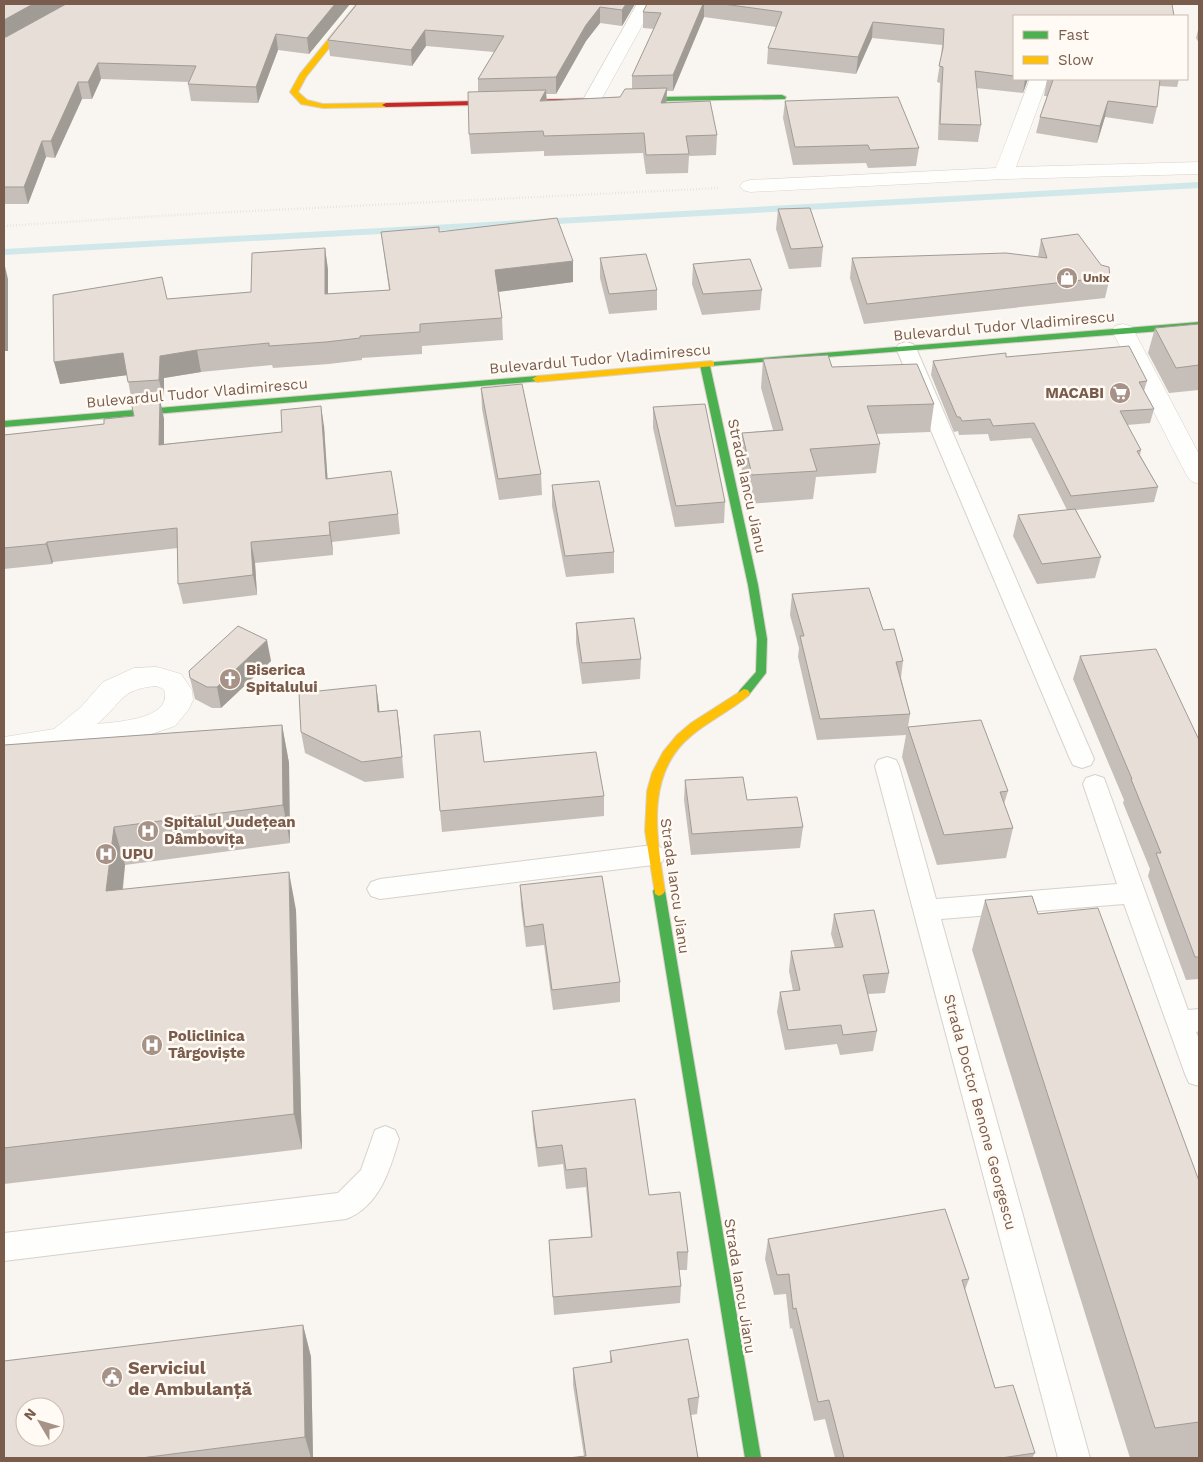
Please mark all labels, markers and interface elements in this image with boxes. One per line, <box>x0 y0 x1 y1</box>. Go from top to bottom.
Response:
legend <box>1013 15 1188 80</box>
text: Fast <box>1058 26 1090 44</box>
text: Slow <box>1058 51 1094 69</box>
shop icon: Unix <box>1055 266 1079 290</box>
place label: Unix <box>1083 271 1110 285</box>
street label: Bulevardul Tudor Vladimirescu <box>893 307 1115 345</box>
street label: Bulevardul Tudor Vladimirescu <box>489 340 711 378</box>
street label: Bulevardul Tudor Vladimirescu <box>86 374 308 412</box>
supermarket icon: MACABI <box>1108 381 1132 405</box>
place label: MACABI <box>1045 384 1104 402</box>
street label: Strada Iancu Jianu <box>724 417 770 555</box>
place label: Biserica Spitalului <box>246 661 318 696</box>
church icon: Biserica Spitalului <box>218 667 242 691</box>
place label: Spitalul Județean Dâmbovița <box>164 813 295 848</box>
street label: Strada Iancu Jianu <box>657 817 693 955</box>
hospital icon: Spitalul Județean Dâmbovița <box>136 819 160 843</box>
hospital icon: UPU <box>94 842 118 866</box>
place label: UPU <box>122 845 153 863</box>
street label: Strada Doctor Benone Georgescu <box>940 992 1020 1232</box>
place label: Policlinica Târgoviște <box>168 1027 245 1062</box>
hospital icon: Policlinica Târgoviște <box>140 1033 164 1057</box>
street label: Strada Iancu Jianu <box>720 1217 760 1355</box>
place label: Serviciul de Ambulanță <box>128 1357 253 1399</box>
public building icon: Serviciul de Ambulanță <box>100 1365 124 1389</box>
north arrow <box>15 1397 65 1447</box>
text: N <box>20 1405 39 1423</box>

